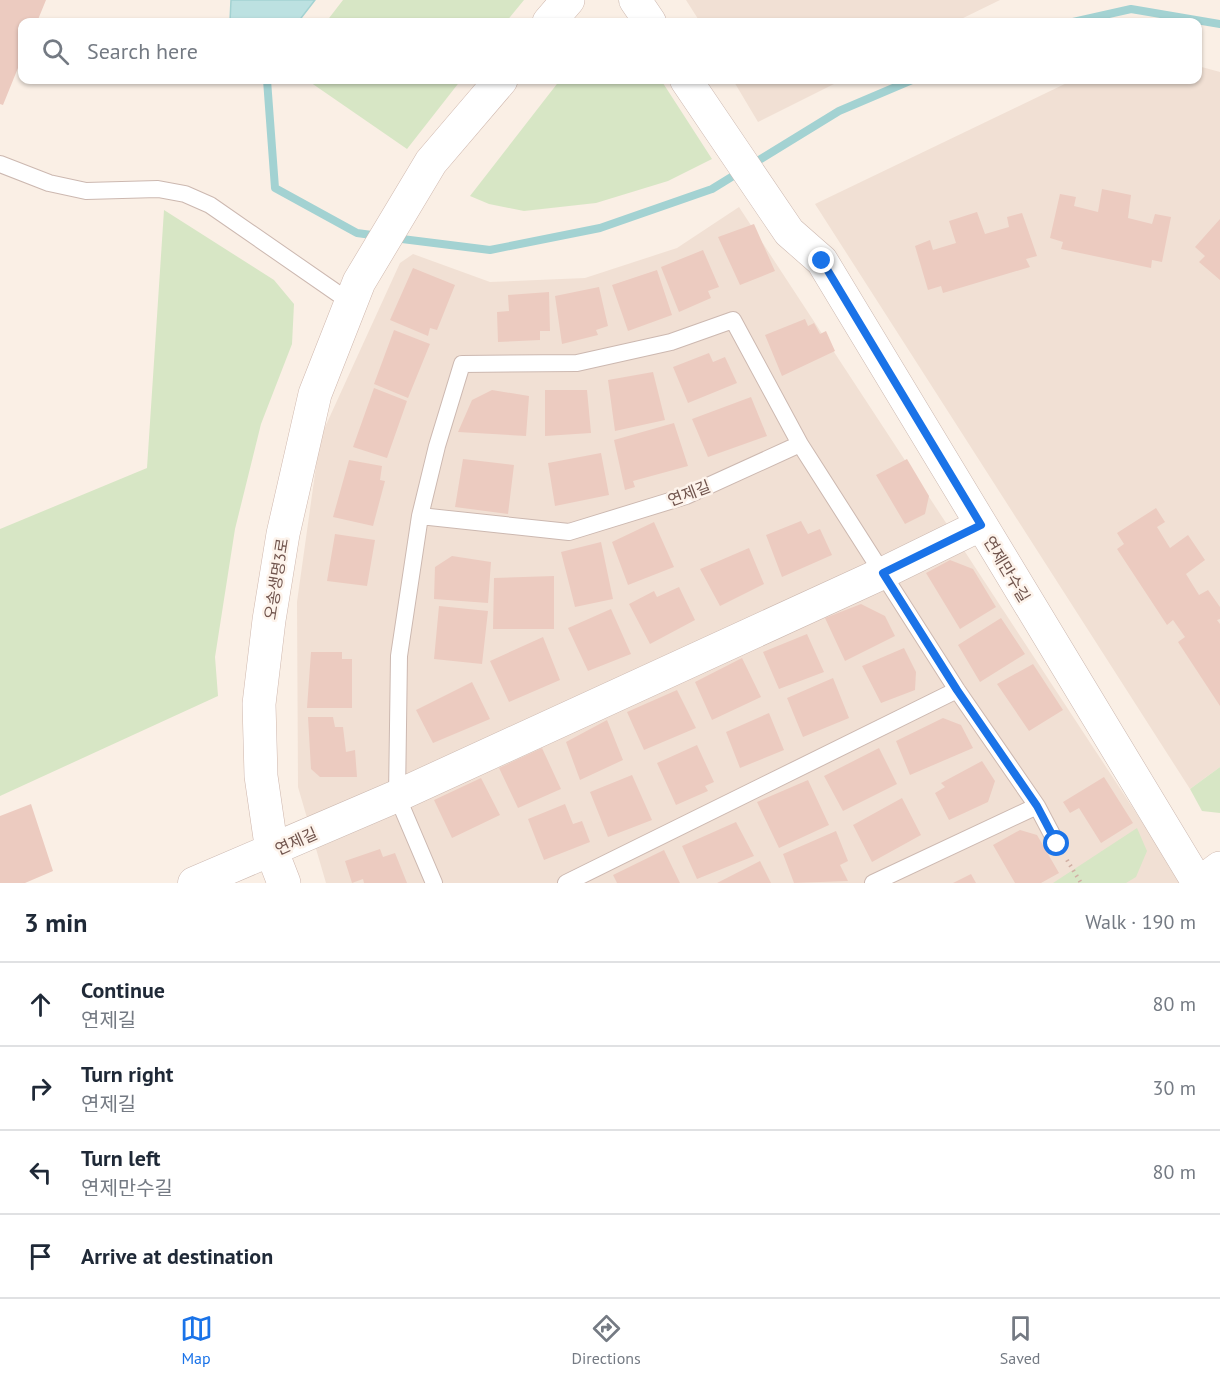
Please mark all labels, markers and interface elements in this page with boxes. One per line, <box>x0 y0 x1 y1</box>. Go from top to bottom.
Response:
search box <box>18 18 1202 84</box>
icon: search <box>39 35 72 68</box>
text: Search here <box>87 37 198 65</box>
route end <box>808 247 834 273</box>
street label: 연제길 <box>665 476 713 510</box>
street label: 연제만수길 <box>979 532 1035 606</box>
street label: 오송생명3로 <box>260 537 292 621</box>
street label: 연제길 <box>272 823 320 859</box>
route start <box>1043 830 1069 856</box>
text: 3 min <box>24 906 87 939</box>
text: Walk · 190 m <box>1085 909 1196 935</box>
text: Continue <box>81 976 165 1004</box>
icon: ahead <box>24 988 57 1021</box>
text: 80 m <box>1153 991 1196 1017</box>
text: 연제길 <box>81 1007 136 1033</box>
text: Turn right <box>81 1060 173 1088</box>
icon: right <box>24 1072 57 1105</box>
text: 30 m <box>1153 1075 1196 1101</box>
text: 연제길 <box>81 1091 136 1117</box>
text: Turn left <box>81 1144 161 1172</box>
icon: left <box>24 1156 57 1189</box>
text: 80 m <box>1153 1159 1196 1185</box>
text: 연제만수길 <box>81 1175 173 1201</box>
icon: arrive <box>24 1240 57 1273</box>
text: Arrive at destination <box>81 1242 273 1270</box>
tab: Map <box>180 1312 213 1368</box>
tab: Directions <box>572 1312 641 1368</box>
tab: Saved <box>1000 1312 1040 1368</box>

